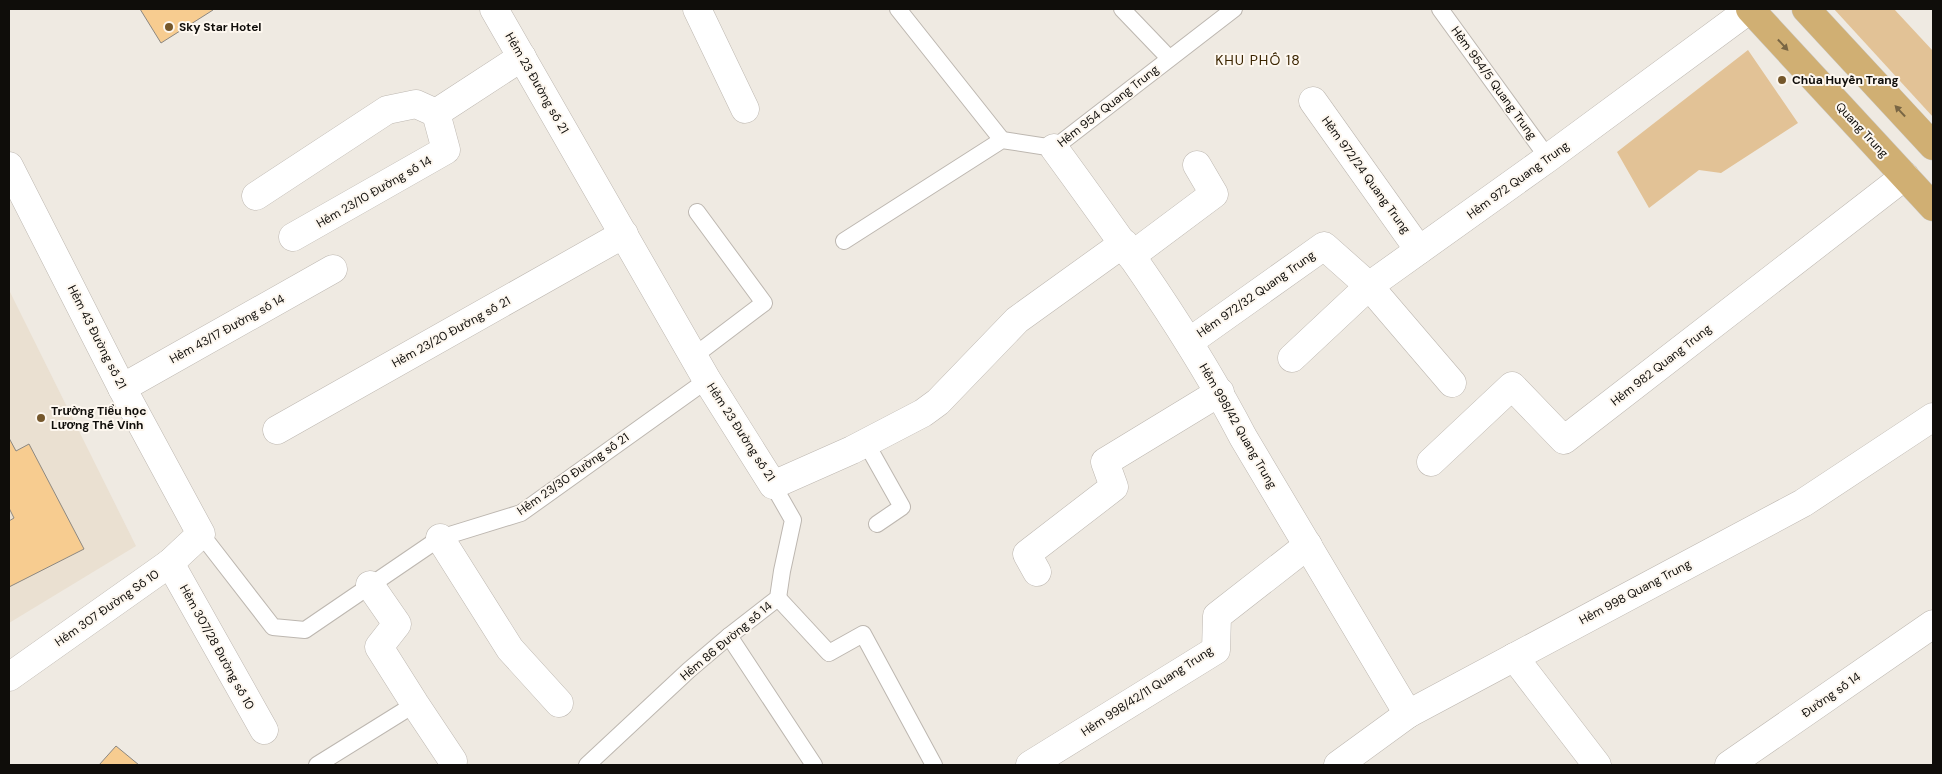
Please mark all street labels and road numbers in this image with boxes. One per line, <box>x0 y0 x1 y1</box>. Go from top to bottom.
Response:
street label: Hẻm 954/5 Quang Trung <box>1448 23 1541 143</box>
street label: Hẻm 23 Đường số 21 <box>502 30 572 136</box>
street label: Hẻm 954 Quang Trung <box>1054 61 1162 151</box>
street label: Quang Trung <box>1832 99 1892 161</box>
street label: Hẻm 972/24 Quang Trung <box>1318 113 1414 237</box>
street label: Hẻm 972 Quang Trung <box>1464 137 1573 222</box>
street label: Hẻm 23/10 Đường số 14 <box>313 152 435 232</box>
street label: Hẻm 972/32 Quang Trung <box>1194 247 1319 341</box>
street label: Hẻm 43 Đường số 21 <box>64 282 130 392</box>
street label: Hẻm 43/17 Đường số 14 <box>167 291 287 367</box>
street label: Hẻm 23/20 Đường số 21 <box>389 293 513 371</box>
street label: Hẻm 982 Quang Trung <box>1607 320 1715 409</box>
street label: Hẻm 998/42 Quang Trung <box>1196 360 1281 492</box>
street label: Hẻm 23 Đường số 21 <box>703 380 779 484</box>
street label: Hẻm 23/30 Đường số 21 <box>514 429 632 519</box>
street label: Hẻm 998 Quang Trung <box>1576 556 1694 628</box>
street label: Hẻm 307 Đường Số 10 <box>52 566 162 650</box>
street label: Hẻm 307/28 Đường số 10 <box>176 582 258 712</box>
street label: Hẻm 86 Đường số 14 <box>677 598 775 684</box>
street label: Hẻm 998/42/11 Quang Trung <box>1078 642 1216 740</box>
street label: Đường số 14 <box>1798 669 1864 721</box>

